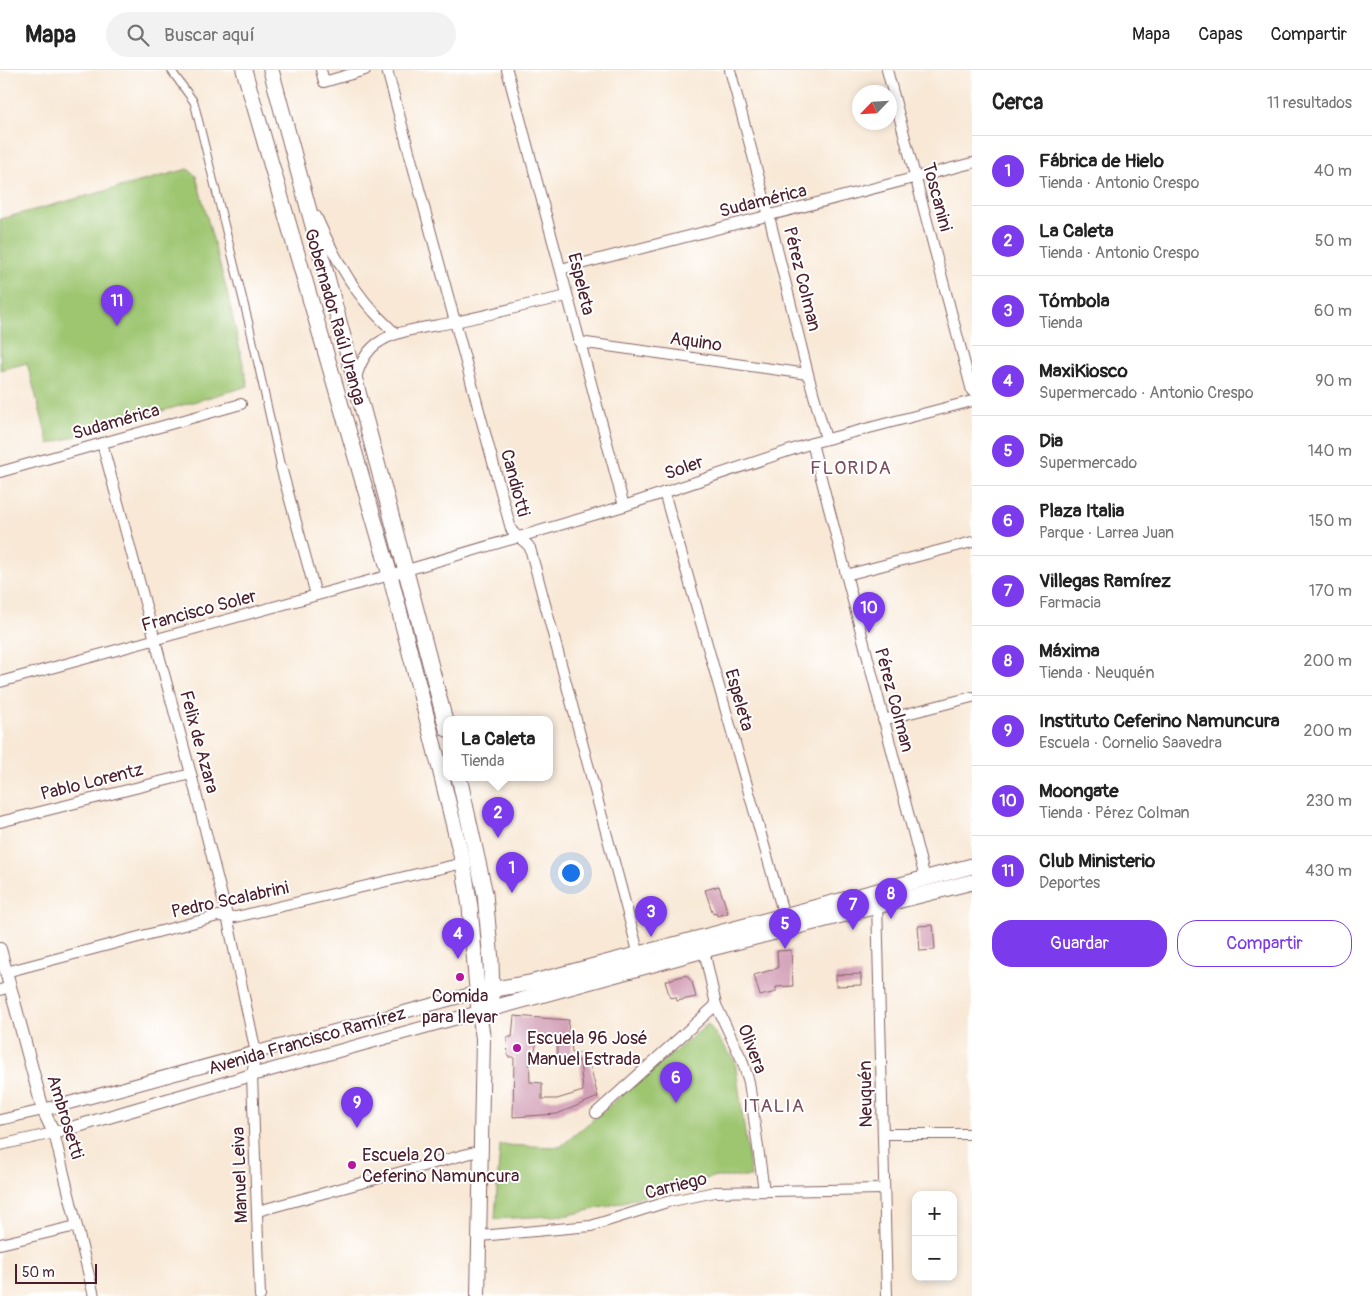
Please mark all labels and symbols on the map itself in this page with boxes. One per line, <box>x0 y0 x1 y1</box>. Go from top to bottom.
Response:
north arrow <box>852 85 897 130</box>
street label: Toscanini <box>917 160 957 234</box>
street label: Sudamérica <box>717 179 809 223</box>
street label: Pérez Colman <box>778 224 826 334</box>
street label: Gobernador Raúl Uranga <box>299 226 371 408</box>
street label: Espeleta <box>562 250 600 318</box>
pin: 11 <box>101 285 133 326</box>
street label: Aquino <box>668 327 724 357</box>
street label: Sudamérica <box>70 399 162 445</box>
street label: Candiotti <box>495 447 535 519</box>
street label: Soler <box>661 450 707 485</box>
district label: FLORIDA <box>810 456 892 480</box>
street label: Francisco Soler <box>139 584 260 637</box>
pin: 10 <box>853 592 885 633</box>
street label: Pérez Colman <box>869 645 919 755</box>
street label: Espeleta <box>719 666 759 734</box>
street label: Felix de Azara <box>174 688 224 796</box>
street label: Pablo Lorentz <box>38 758 146 806</box>
pin: 2 <box>482 797 514 838</box>
pin: 1 <box>496 852 528 893</box>
your location <box>558 860 584 886</box>
street label: Pedro Scalabrini <box>169 876 291 924</box>
pin: 8 <box>875 878 907 919</box>
pin: 7 <box>837 889 869 930</box>
pin: 3 <box>635 896 667 937</box>
pin: 5 <box>769 908 801 949</box>
pin: 4 <box>442 918 474 959</box>
marker: Comida para llevar <box>454 971 466 983</box>
place label: Comida para llevar <box>422 985 499 1029</box>
street label: Avenida Francisco Ramírez <box>206 1002 408 1080</box>
street label: Olivera <box>732 1021 772 1077</box>
place label: Escuela 96 José Manuel Estrada <box>527 1027 648 1071</box>
marker: Escuela 96 José Manuel Estrada <box>511 1042 523 1054</box>
street label: Neuquén <box>854 1060 878 1128</box>
pin: 6 <box>660 1062 692 1103</box>
street label: Ambrosetti <box>41 1072 89 1162</box>
pin: 9 <box>341 1087 373 1128</box>
district label: ITALIA <box>743 1094 805 1118</box>
street label: Manuel Leiva <box>227 1126 253 1224</box>
place label: Escuela 20 Ceferino Namuncura <box>362 1144 519 1188</box>
marker: Escuela 20 Ceferino Namuncura <box>346 1159 358 1171</box>
street label: Carriego <box>643 1167 710 1205</box>
scale bar <box>15 1261 98 1284</box>

